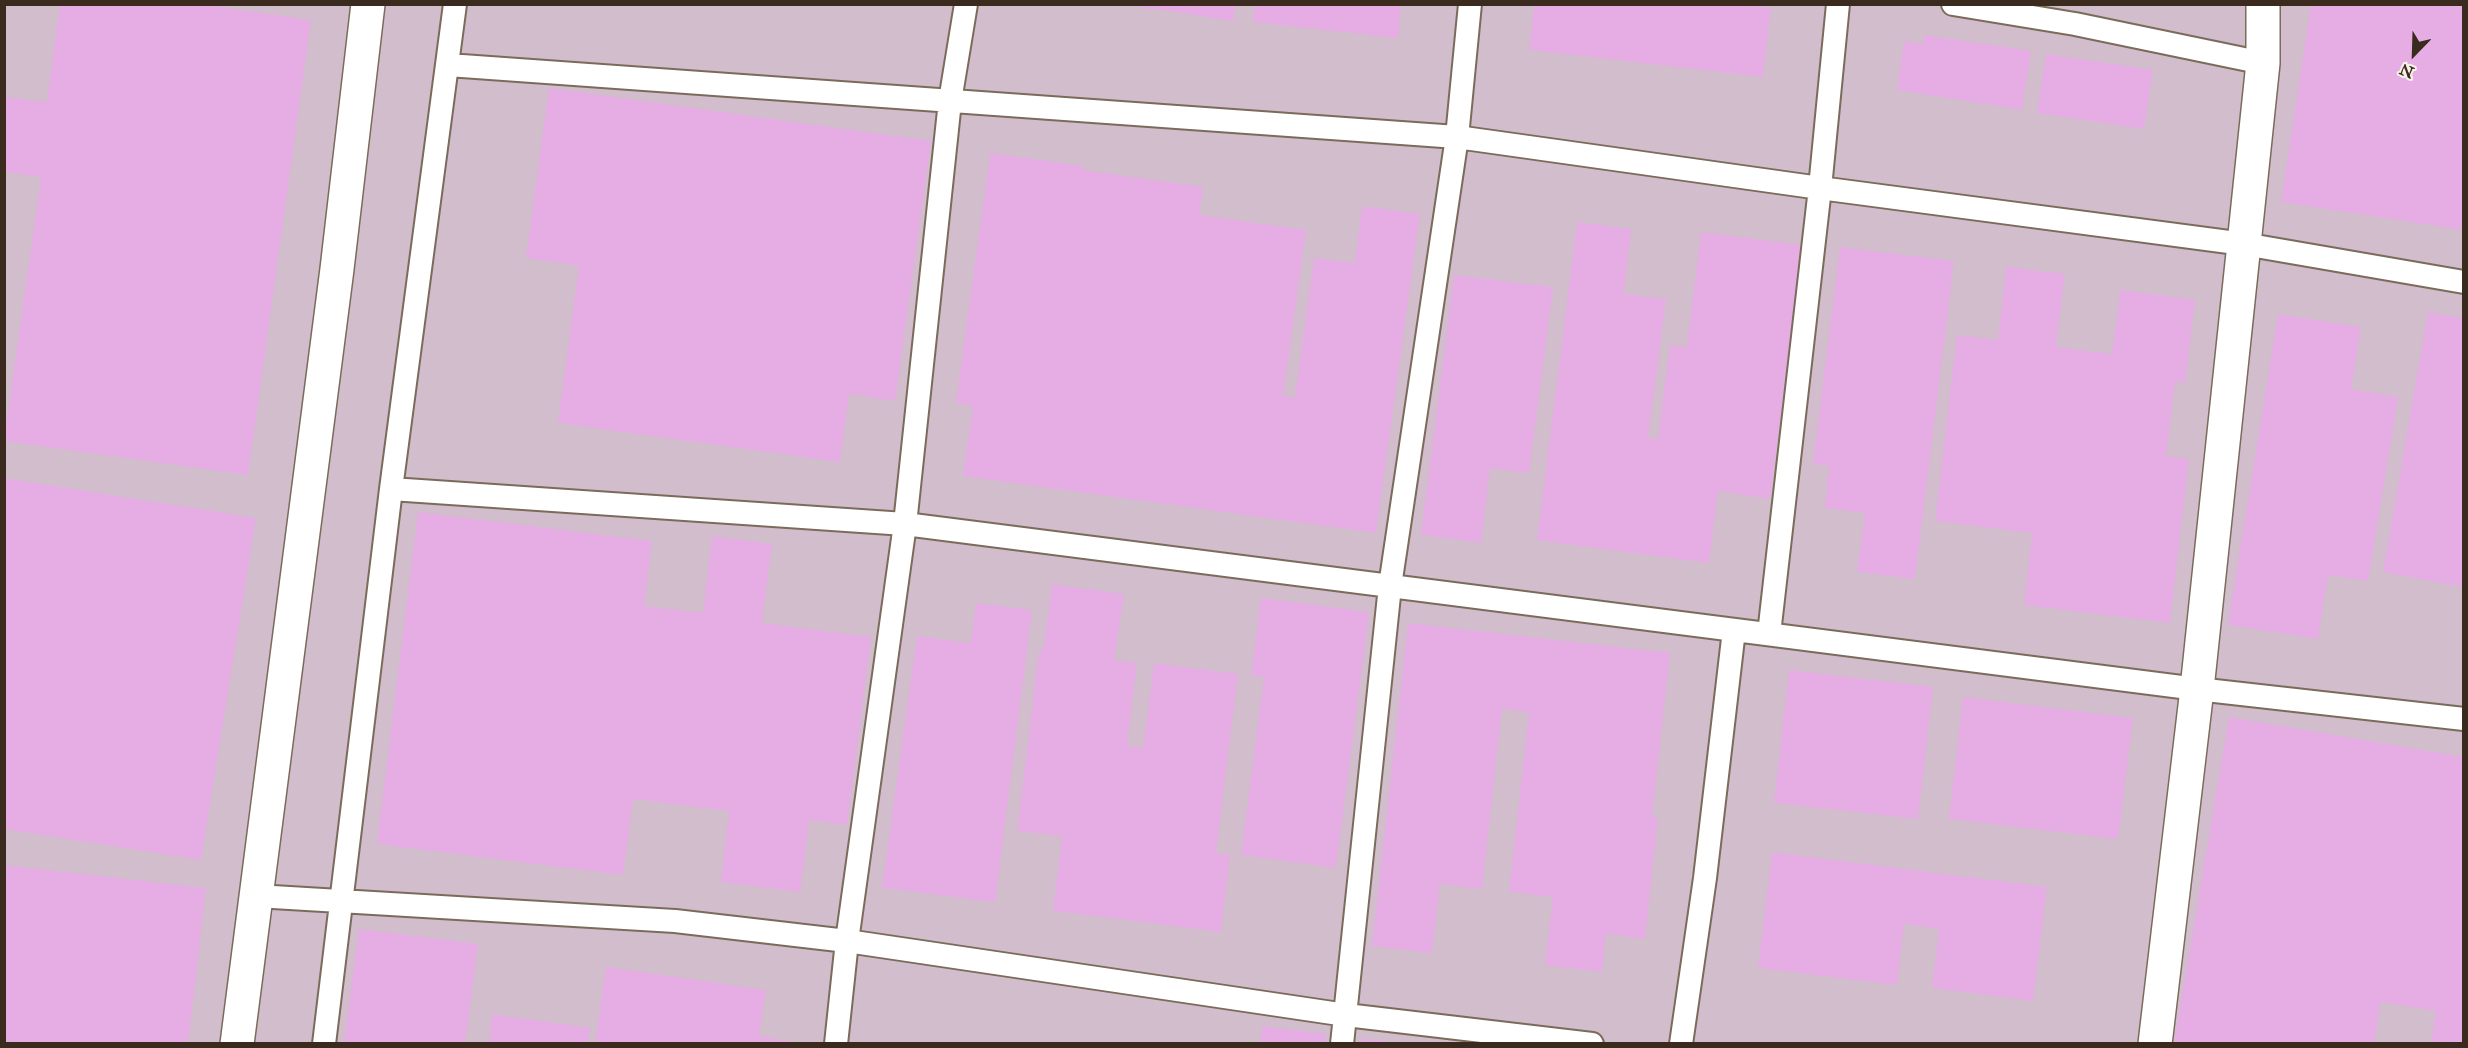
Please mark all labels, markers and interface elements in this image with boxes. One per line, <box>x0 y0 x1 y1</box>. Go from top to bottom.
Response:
north arrow <box>2384 24 2444 84</box>
text: N <box>2397 60 2417 82</box>

